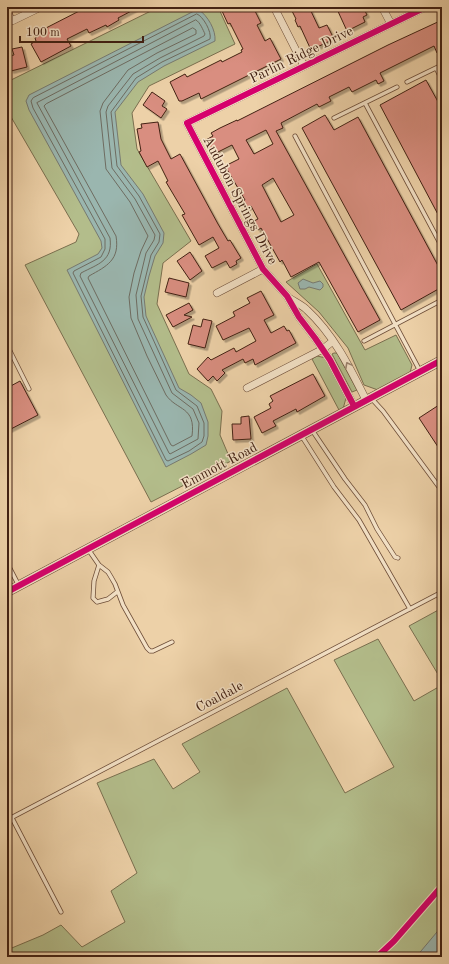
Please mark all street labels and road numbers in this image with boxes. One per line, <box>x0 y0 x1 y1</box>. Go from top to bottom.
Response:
street label: Parlin Ridge Drive <box>247 24 355 86</box>
street label: Audubon Springs Drive <box>200 134 280 267</box>
street label: Emmott Road <box>179 440 260 492</box>
street label: Coaldale <box>193 679 245 715</box>

